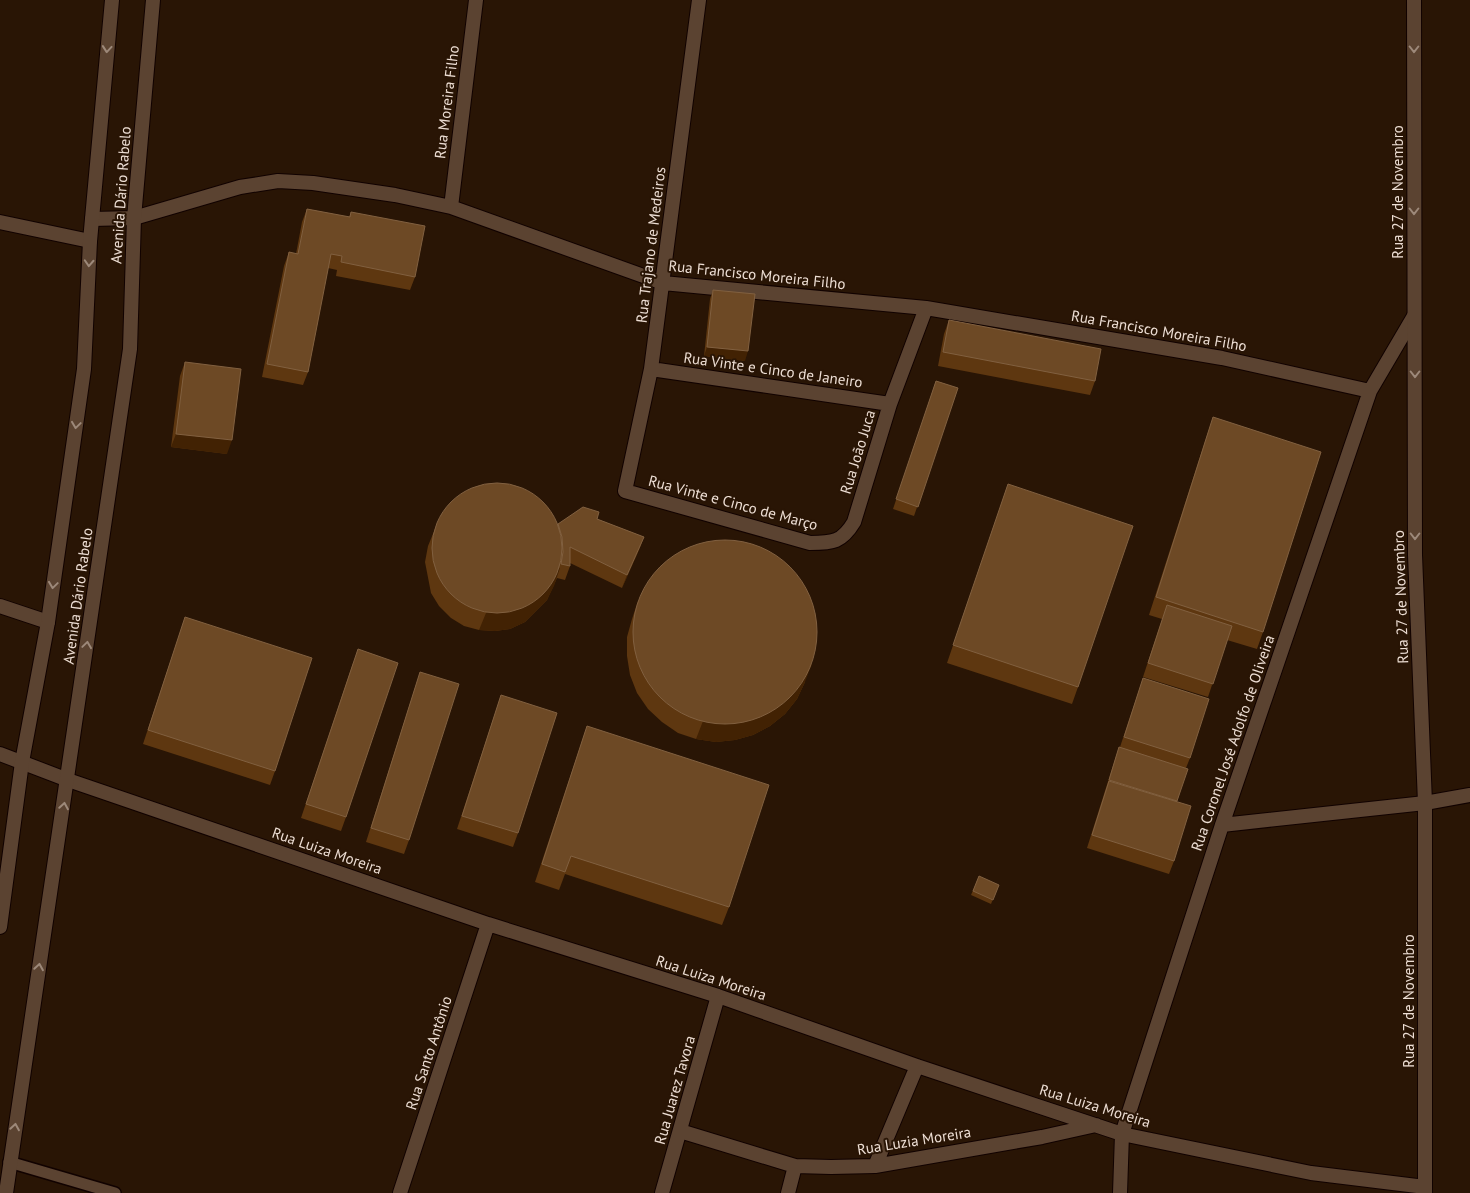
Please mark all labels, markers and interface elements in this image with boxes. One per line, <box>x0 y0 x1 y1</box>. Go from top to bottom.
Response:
street label: Rua Moreira Filho <box>430 44 463 160</box>
one-way arrow <box>102 45 113 53</box>
one-way arrow <box>1409 45 1419 53</box>
street label: Rua 27 de Novembro <box>1388 125 1407 259</box>
street label: Avenida Dário Rabelo <box>106 126 135 264</box>
street label: Rua Trajano de Medeiros <box>631 166 670 324</box>
one-way arrow <box>1409 208 1419 215</box>
street label: Rua Francisco Moreira Filho <box>668 256 847 293</box>
one-way arrow <box>83 259 94 267</box>
street label: Rua Francisco Moreira Filho <box>1070 306 1248 355</box>
street label: Rua Vinte e Cinco de Janeiro <box>682 348 864 391</box>
one-way arrow <box>1410 370 1420 378</box>
street label: Rua João Juca <box>836 408 879 496</box>
one-way arrow <box>71 421 82 429</box>
street label: Rua Vinte e Cinco de Março <box>646 471 820 534</box>
street label: Avenida Dário Rabelo <box>59 527 96 665</box>
street label: Rua 27 de Novembro <box>1389 530 1412 664</box>
one-way arrow <box>1410 532 1420 540</box>
one-way arrow <box>48 582 59 590</box>
street label: Rua Coronel José Adolfo de Oliveira <box>1187 632 1278 853</box>
one-way arrow <box>81 641 92 649</box>
one-way arrow <box>58 802 68 810</box>
street label: Rua Luiza Moreira <box>270 823 385 878</box>
street label: Rua 27 de Novembro <box>1399 934 1418 1068</box>
street label: Rua Luiza Moreira <box>653 951 769 1004</box>
one-way arrow <box>34 962 44 971</box>
street label: Rua Santo Antônio <box>401 994 456 1112</box>
street label: Rua Juarez Tavora <box>650 1033 699 1146</box>
street label: Rua Luiza Moreira <box>1037 1080 1153 1131</box>
street label: Rua Luzia Moreira <box>856 1122 972 1159</box>
one-way arrow <box>9 1123 19 1132</box>

